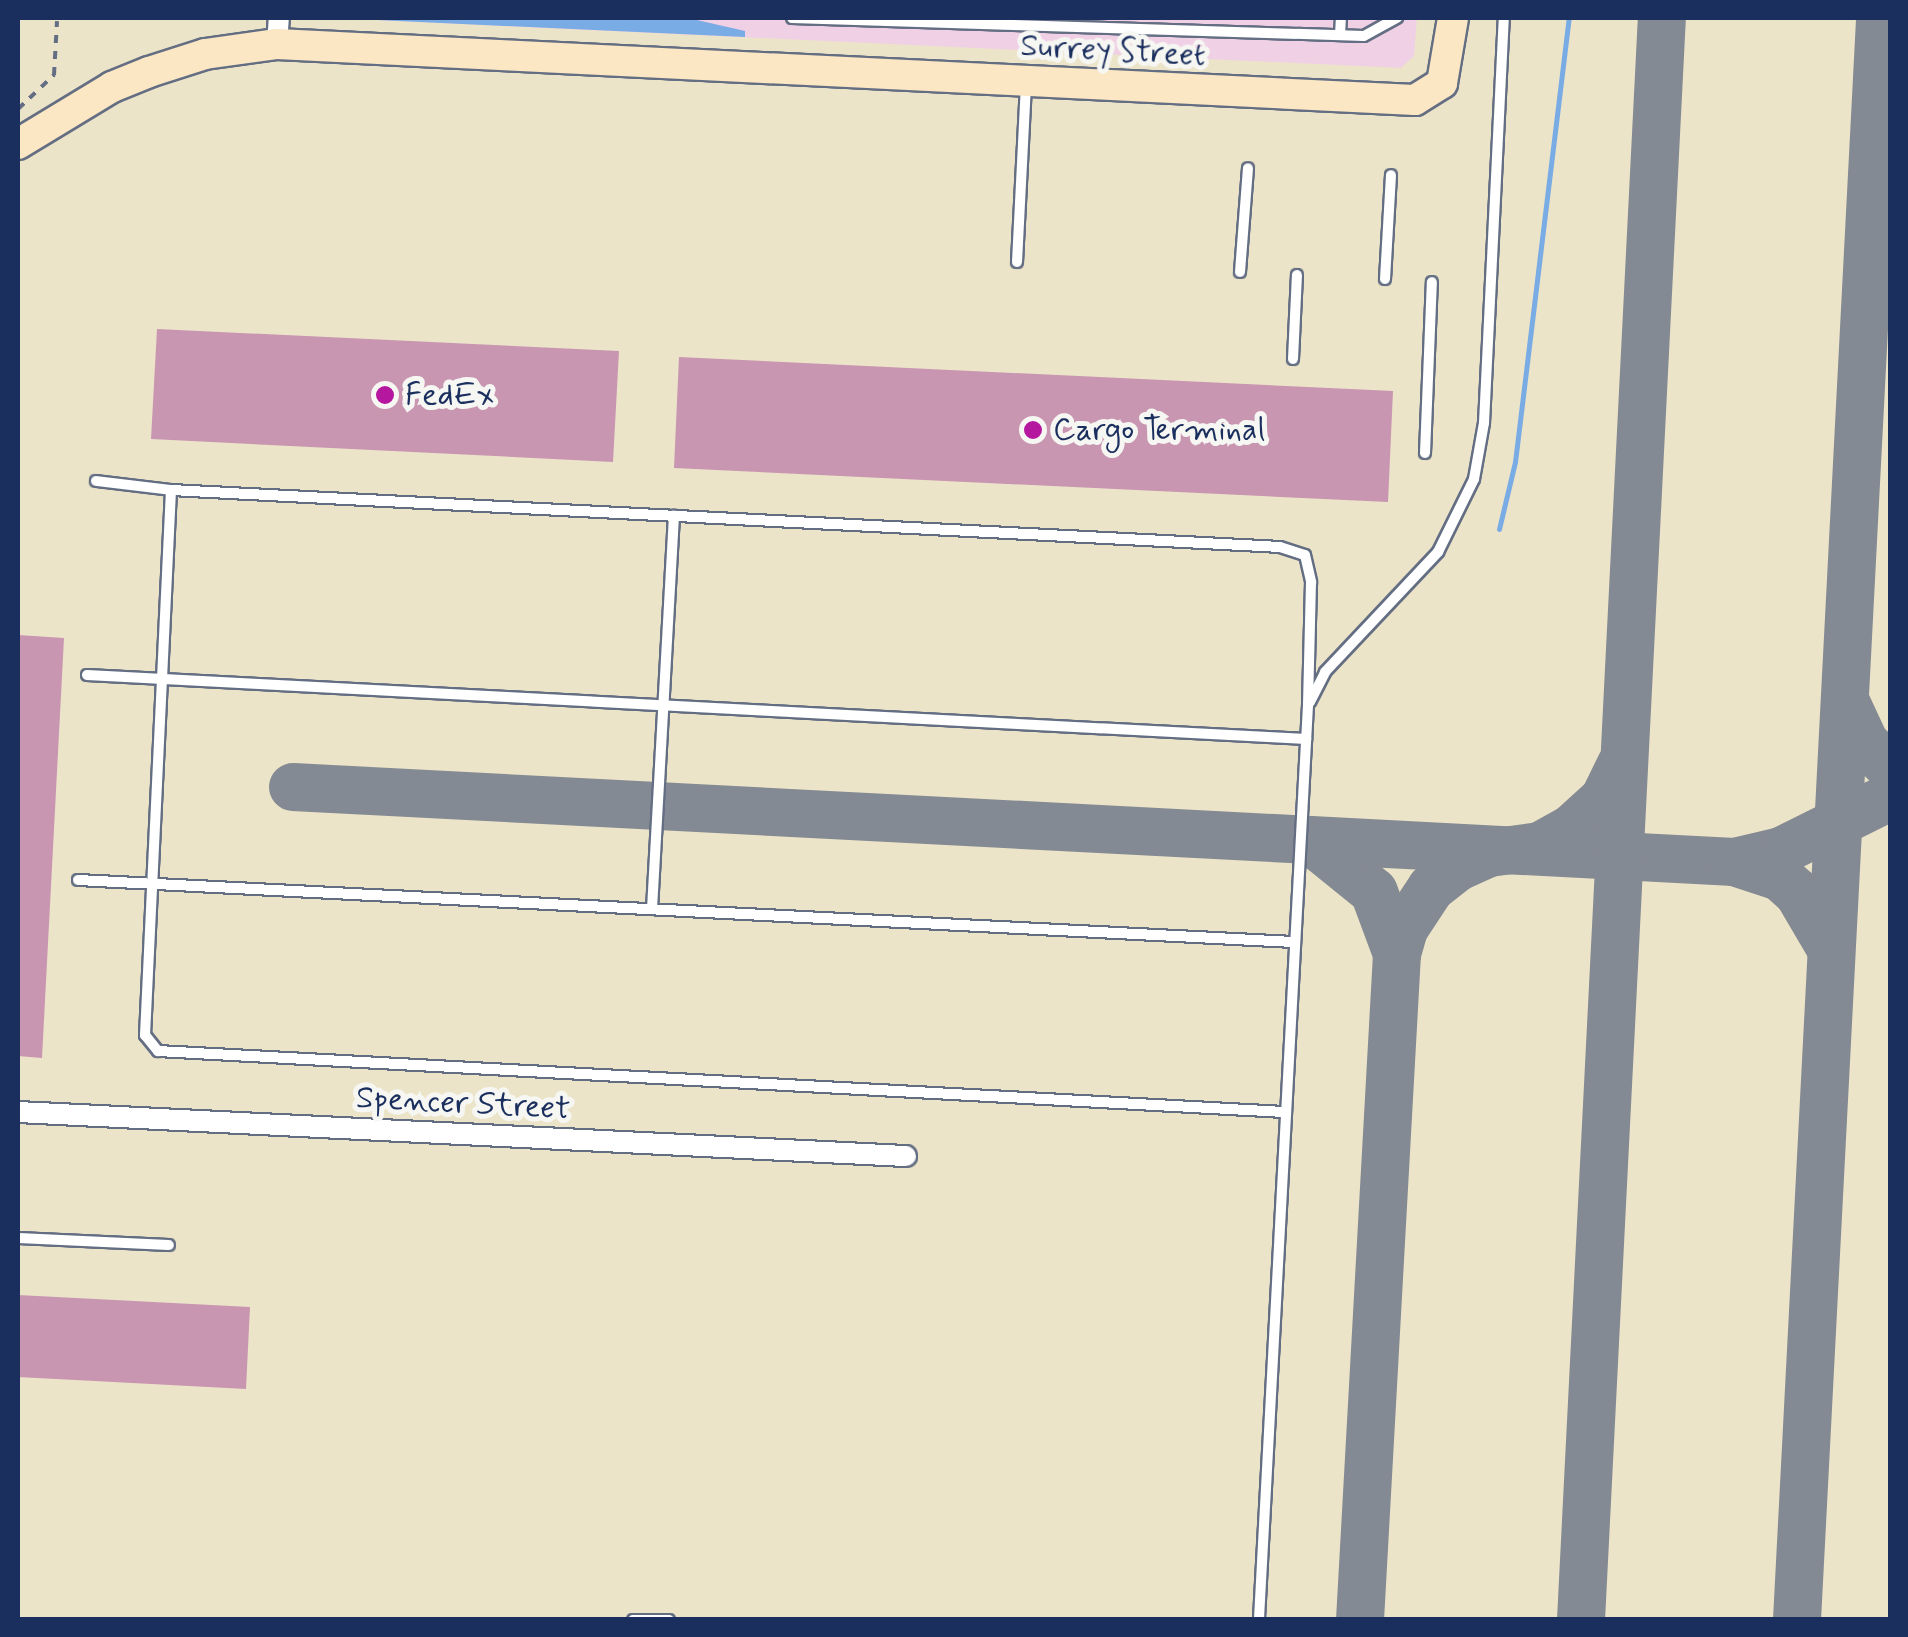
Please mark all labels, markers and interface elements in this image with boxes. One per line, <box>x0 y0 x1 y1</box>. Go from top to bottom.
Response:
street label: Surrey Street <box>1017 27 1209 75</box>
place label: FedEx <box>405 376 494 414</box>
marker: FedEx <box>374 384 396 406</box>
place label: Cargo Terminal <box>1053 411 1270 449</box>
marker: Cargo Terminal <box>1022 419 1044 441</box>
street label: Spencer Street <box>356 1079 570 1129</box>

